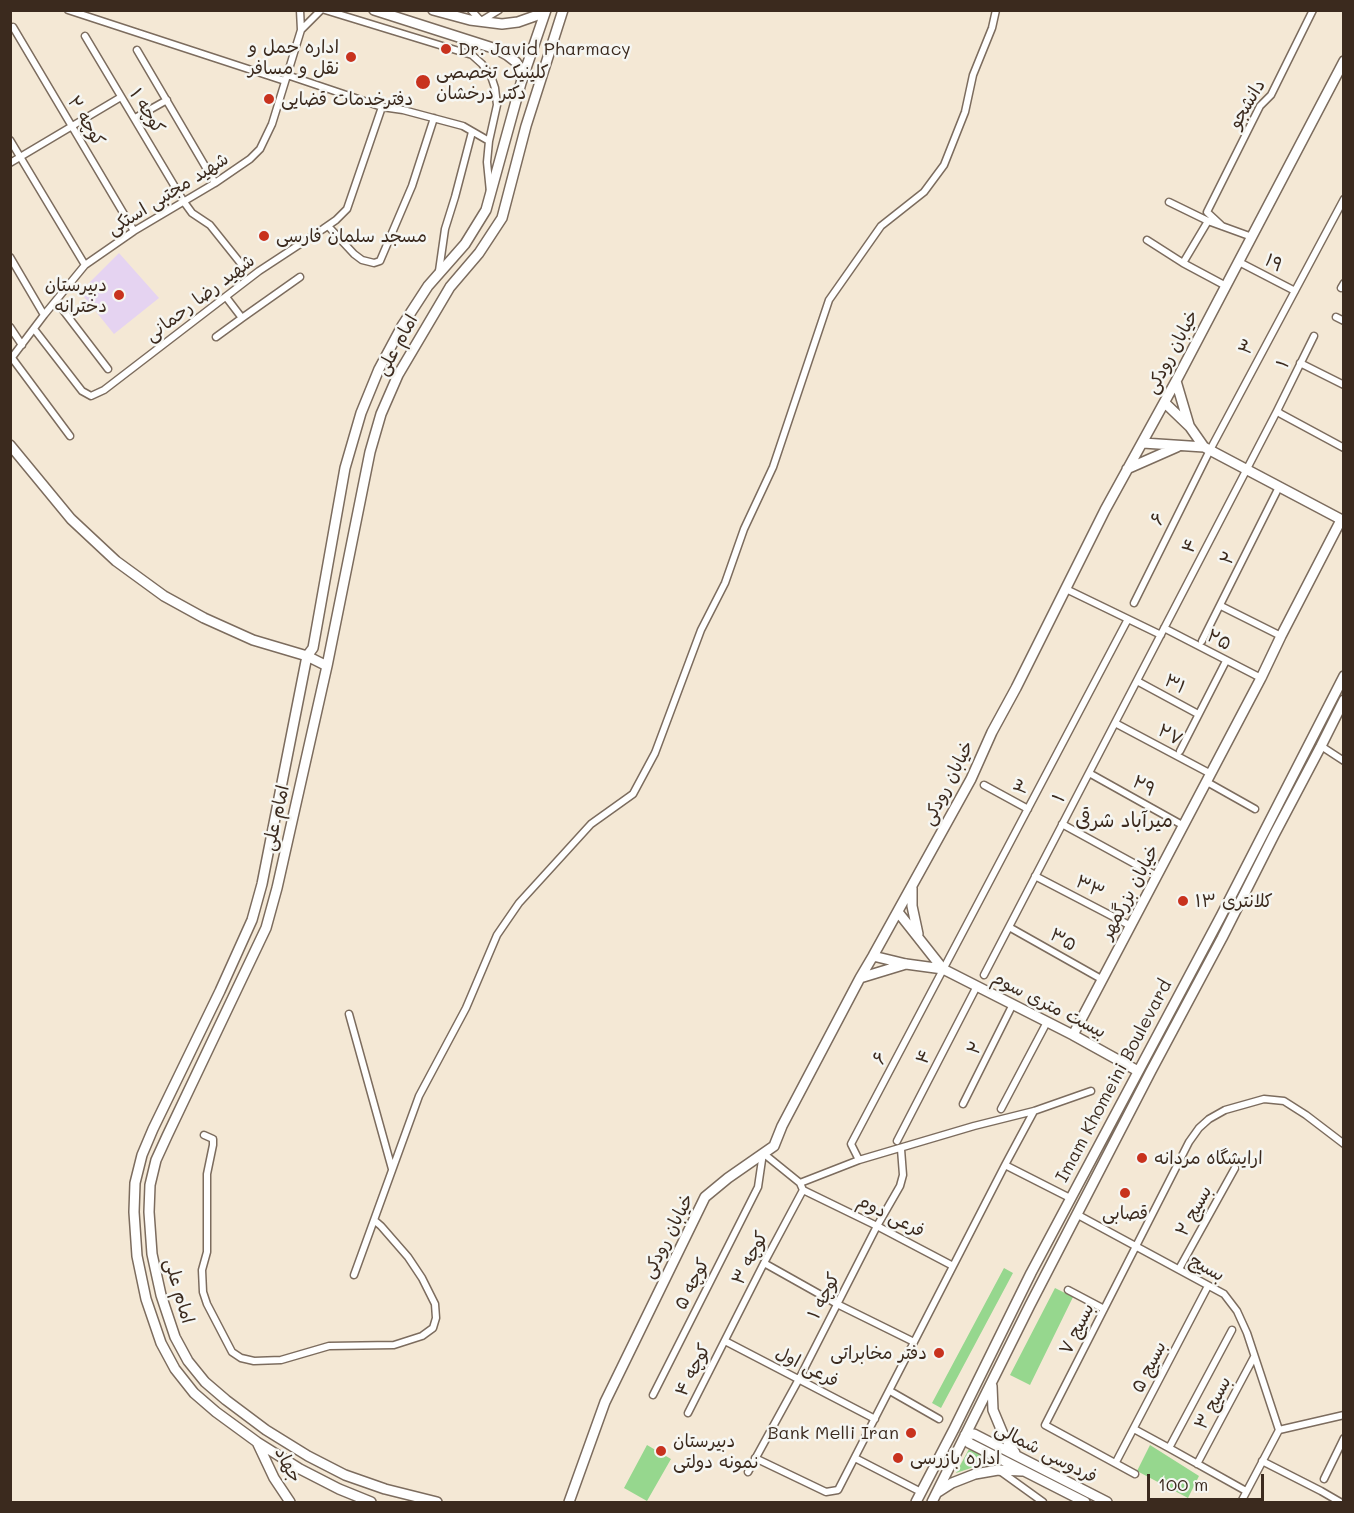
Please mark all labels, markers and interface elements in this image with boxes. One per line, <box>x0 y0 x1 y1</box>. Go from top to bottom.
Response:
place label: اداره حمل و نقل و مسافر <box>248 36 339 78</box>
place label: Dr. Javid Pharmacy <box>458 38 631 60</box>
marker: Dr. Javid Pharmacy <box>439 42 453 56</box>
marker: اداره حمل و نقل و مسافر <box>344 50 358 64</box>
place label: کلینیک تخصصی دکتر درخشان <box>436 61 549 104</box>
marker: کلینیک تخصصی دکتر درخشان <box>414 73 432 91</box>
street label: دانشجو <box>1224 76 1270 132</box>
street label: کوچه ۱ <box>125 85 169 137</box>
place label: دفترخدمات قضایی <box>281 88 413 110</box>
street label: کوچه ۲ <box>63 92 109 150</box>
marker: دفترخدمات قضایی <box>262 92 276 106</box>
street label: شهید مجتبی استکی <box>103 148 233 240</box>
place label: مسجد سلمان فارسی <box>276 225 427 247</box>
marker: مسجد سلمان فارسی <box>257 229 271 243</box>
street label: ۱۹ <box>1261 249 1287 277</box>
street label: شهید رضا رحمانی <box>141 250 259 346</box>
place label: دبیرستان دخترانه <box>45 274 107 316</box>
marker: دبیرستان دخترانه <box>112 288 126 302</box>
street label: خیابان رودکی <box>1141 306 1203 398</box>
street label: امام علی <box>371 311 423 379</box>
street label: ۳ <box>1234 335 1260 359</box>
street label: ۱ <box>1272 356 1294 372</box>
street label: ۶ <box>1146 509 1170 529</box>
street label: ۴ <box>1177 535 1203 557</box>
street label: ۲ <box>1216 548 1240 568</box>
street label: ۲۵ <box>1203 625 1235 655</box>
street label: ۳۱ <box>1161 669 1189 699</box>
street label: ۲۷ <box>1154 720 1186 750</box>
street label: خیابان رودکی <box>918 737 978 829</box>
street label: ۲۹ <box>1128 771 1160 801</box>
street label: ۳ <box>1009 775 1035 799</box>
street label: امام علی <box>258 783 294 853</box>
street label: ۱ <box>1048 790 1070 806</box>
district label: میرآباد شرقی <box>1075 809 1173 833</box>
street label: خیابان بزرگمهر <box>1096 841 1164 943</box>
street label: ۳۳ <box>1072 871 1108 903</box>
place label: کلانتری ۱۳ <box>1195 890 1273 912</box>
marker: کلانتری ۱۳ <box>1176 894 1190 908</box>
street label: ۳۵ <box>1046 924 1080 956</box>
street label: بیست متری سوم <box>988 967 1110 1043</box>
street label: Imam Khomeini Boulevard <box>1051 976 1177 1186</box>
street label: ۲ <box>963 1038 987 1058</box>
street label: ۴ <box>911 1046 937 1068</box>
street label: ۶ <box>868 1048 892 1068</box>
place label: ارایشگاه مردانه <box>1154 1147 1263 1169</box>
marker: ارایشگاه مردانه <box>1135 1151 1149 1165</box>
street label: بسیج ۲ <box>1171 1182 1217 1240</box>
marker: قصابی <box>1118 1186 1132 1200</box>
street label: خیابان رودکی <box>638 1190 698 1282</box>
street label: فرعی دوم <box>854 1190 928 1242</box>
place label: قصابی <box>1102 1202 1148 1224</box>
street label: کوچه ۳ <box>727 1228 773 1288</box>
street label: بسیج <box>1186 1250 1228 1286</box>
street label: کوچه ۵ <box>670 1255 714 1313</box>
street label: امام علی <box>159 1256 199 1326</box>
street label: کوچه ۱ <box>803 1269 845 1323</box>
street label: بسیج ۷ <box>1055 1300 1099 1358</box>
street label: بسیج ۵ <box>1127 1338 1171 1396</box>
street label: کوچه ۴ <box>671 1340 715 1400</box>
street label: فرعی اول <box>772 1342 842 1392</box>
place label: دفتر مخابراتی <box>830 1342 927 1364</box>
marker: دفتر مخابراتی <box>932 1346 946 1360</box>
street label: بسیج ۳ <box>1190 1373 1236 1433</box>
street label: فردوسی شمالی <box>991 1418 1101 1488</box>
place label: Bank Melli Iran <box>767 1422 899 1444</box>
marker: Bank Melli Iran <box>904 1426 918 1440</box>
place label: دبیرستان نمونه دولتی <box>673 1430 759 1472</box>
street label: جهاد <box>270 1444 306 1486</box>
marker: دبیرستان نمونه دولتی <box>654 1444 668 1458</box>
place label: اداره بازرسی <box>910 1447 1000 1469</box>
marker: اداره بازرسی <box>891 1451 905 1465</box>
scale bar <box>1150 1462 1267 1500</box>
text: 100 m <box>1158 1472 1208 1496</box>

